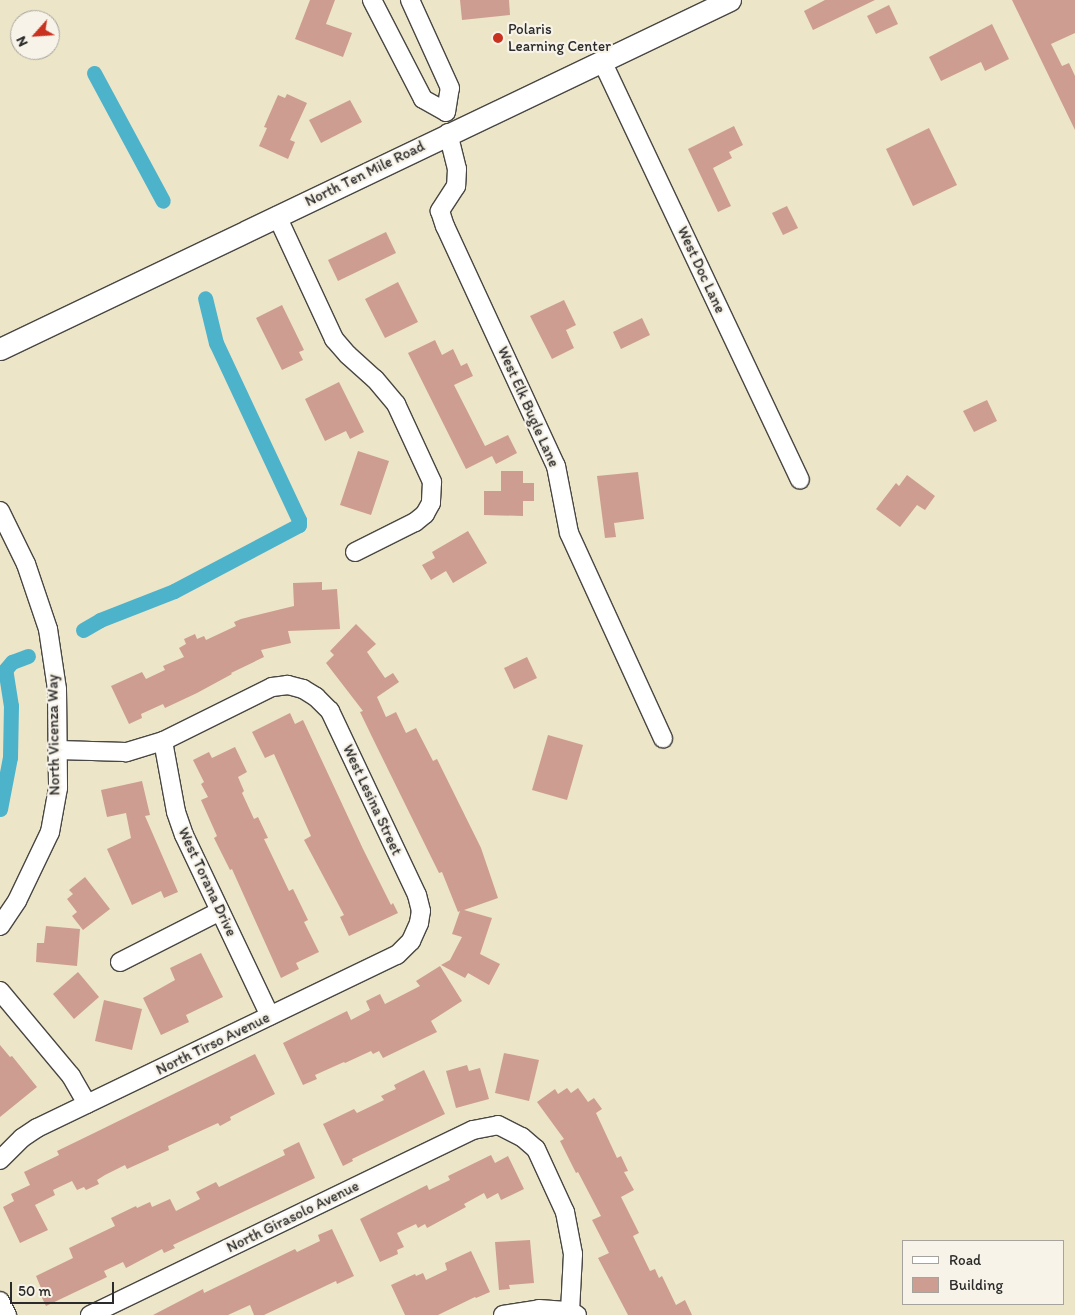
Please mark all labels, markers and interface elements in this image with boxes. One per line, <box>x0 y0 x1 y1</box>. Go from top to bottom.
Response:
north arrow <box>10 10 60 60</box>
place label: Polaris Learning Center <box>508 20 611 55</box>
marker: Polaris Learning Center <box>492 32 504 44</box>
text: N <box>12 33 32 49</box>
street label: North Ten Mile Road <box>303 138 427 210</box>
street label: West Doc Lane <box>673 224 729 316</box>
street label: West Elk Bugle Lane <box>493 344 563 470</box>
street label: North Vicenza Way <box>44 675 64 795</box>
street label: West Lesina Street <box>339 742 405 858</box>
street label: West Torana Drive <box>174 826 240 938</box>
street label: North Tirso Avenue <box>154 1009 272 1079</box>
street label: North Girasolo Avenue <box>224 1177 362 1257</box>
legend <box>902 1240 1065 1305</box>
text: Road <box>949 1251 981 1269</box>
scale bar <box>12 1272 116 1304</box>
text: Building <box>949 1276 1003 1294</box>
text: 50 m <box>18 1282 51 1300</box>

